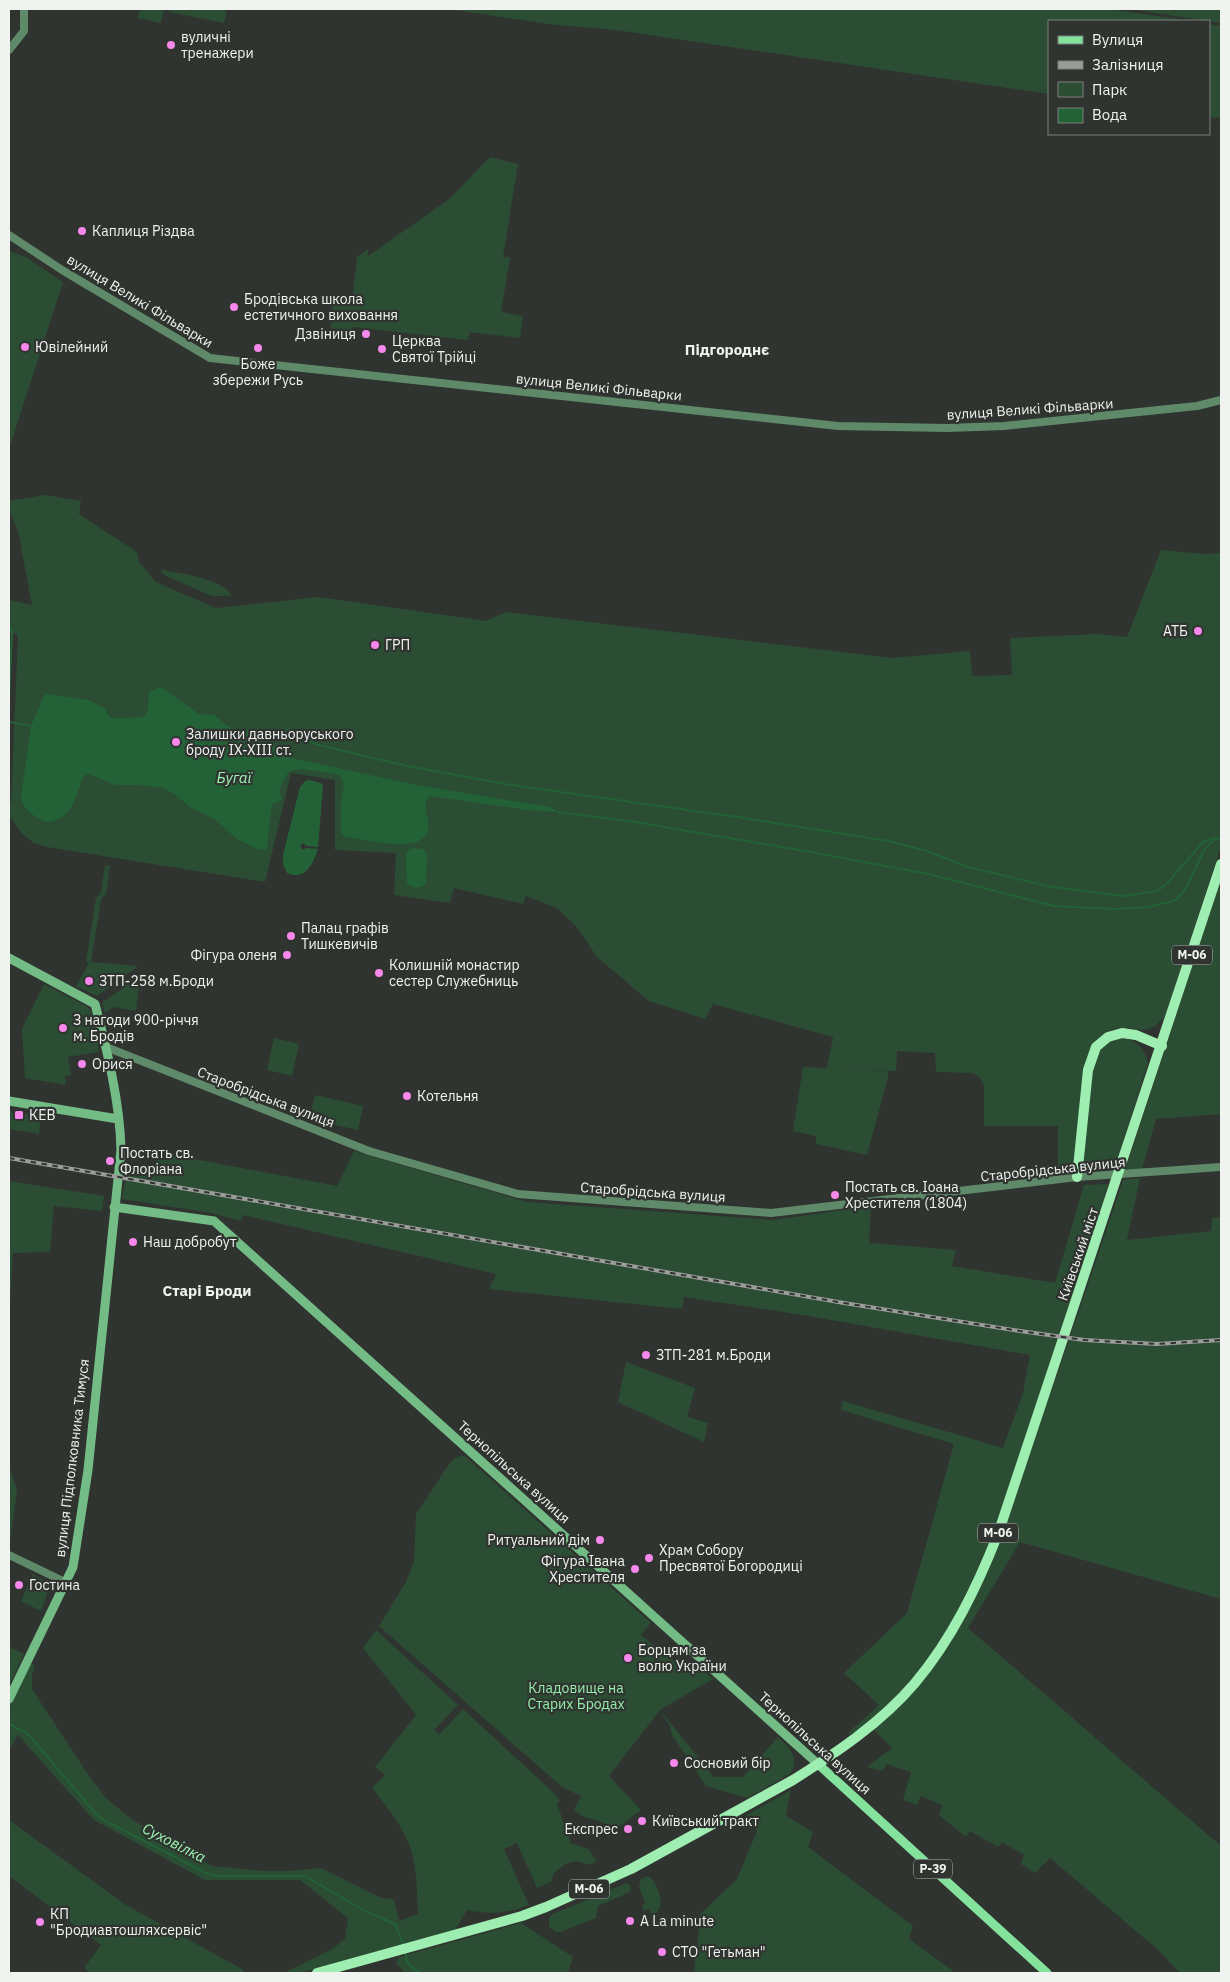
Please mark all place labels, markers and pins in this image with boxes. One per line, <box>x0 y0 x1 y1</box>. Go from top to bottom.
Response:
place label: вуличні тренажери <box>181 28 254 62</box>
marker: вуличні тренажери <box>165 39 177 51</box>
place label: Каплиця Різдва <box>92 222 195 240</box>
marker: Каплиця Різдва <box>76 225 88 237</box>
place label: Бродівська школа естетичного виховання <box>244 290 398 324</box>
marker: Бродівська школа естетичного виховання <box>228 301 240 313</box>
place label: Дзвіниця <box>295 325 356 343</box>
marker: Дзвіниця <box>360 328 372 340</box>
place label: Церква Святої Трійці <box>392 332 476 366</box>
place label: Ювілейний <box>35 338 108 356</box>
marker: Ювілейний <box>19 341 31 353</box>
marker: Боже збережи Русь <box>252 342 264 354</box>
marker: Церква Святої Трійці <box>376 343 388 355</box>
place label: Боже збережи Русь <box>213 355 303 389</box>
place label: АТБ <box>1163 622 1188 640</box>
marker: АТБ <box>1192 625 1204 637</box>
place label: ГРП <box>385 636 410 654</box>
marker: ГРП <box>369 639 381 651</box>
place label: Залишки давньоруського броду IX-XIII ст. <box>186 725 354 759</box>
marker: Залишки давньоруського броду IX-XIII ст. <box>170 736 182 748</box>
place label: Палац графів Тишкевичів <box>301 919 389 953</box>
marker: Палац графів Тишкевичів <box>285 930 297 942</box>
place label: Фігура оленя <box>190 946 277 964</box>
marker: Фігура оленя <box>281 949 293 961</box>
place label: Колишній монастир сестер Служебниць <box>389 956 520 990</box>
marker: Колишній монастир сестер Служебниць <box>373 967 385 979</box>
place label: ЗТП-258 м.Броди <box>99 972 214 990</box>
marker: ЗТП-258 м.Броди <box>83 975 95 987</box>
place label: З нагоди 900-річчя м. Бродів <box>73 1011 199 1045</box>
marker: З нагоди 900-річчя м. Бродів <box>57 1022 69 1034</box>
place label: Орися <box>92 1055 133 1073</box>
marker: Орися <box>76 1058 88 1070</box>
place label: Котельня <box>417 1087 479 1105</box>
marker: Котельня <box>401 1090 413 1102</box>
place label: КЕВ <box>29 1106 56 1124</box>
marker: КЕВ <box>13 1109 25 1121</box>
place label: Постать св. Флоріана <box>120 1144 194 1178</box>
marker: Постать св. Флоріана <box>104 1155 116 1167</box>
place label: Постать св. Іоана Хрестителя (1804) <box>845 1178 967 1212</box>
marker: Постать св. Іоана Хрестителя (1804) <box>829 1189 841 1201</box>
place label: Наш добробут <box>143 1233 237 1251</box>
marker: Наш добробут <box>127 1236 139 1248</box>
place label: ЗТП-281 м.Броди <box>656 1346 771 1364</box>
marker: ЗТП-281 м.Броди <box>640 1349 652 1361</box>
place label: Ритуальний дім <box>487 1531 590 1549</box>
marker: Ритуальний дім <box>594 1534 606 1546</box>
place label: Храм Собору Пресвятої Богородиці <box>659 1541 803 1575</box>
place label: Фігура Івана Хрестителя <box>541 1552 626 1586</box>
marker: Храм Собору Пресвятої Богородиці <box>643 1552 655 1564</box>
marker: Фігура Івана Хрестителя <box>629 1563 641 1575</box>
place label: Гостина <box>29 1576 81 1594</box>
marker: Гостина <box>13 1579 25 1591</box>
place label: Борцям за волю України <box>638 1641 727 1675</box>
marker: Борцям за волю України <box>622 1652 634 1664</box>
place label: Сосновий бір <box>684 1754 771 1772</box>
marker: Сосновий бір <box>668 1757 680 1769</box>
place label: Київський тракт <box>652 1812 759 1830</box>
marker: Київський тракт <box>636 1815 648 1827</box>
place label: Експрес <box>564 1820 618 1838</box>
marker: Експрес <box>622 1823 634 1835</box>
place label: КП "Бродиавтошляхсервіс" <box>50 1905 207 1939</box>
place label: A La minute <box>640 1912 715 1930</box>
marker: A La minute <box>624 1915 636 1927</box>
marker: КП "Бродиавтошляхсервіс" <box>34 1916 46 1928</box>
place label: СТО "Гетьман" <box>672 1943 766 1961</box>
marker: СТО "Гетьман" <box>656 1946 668 1958</box>

